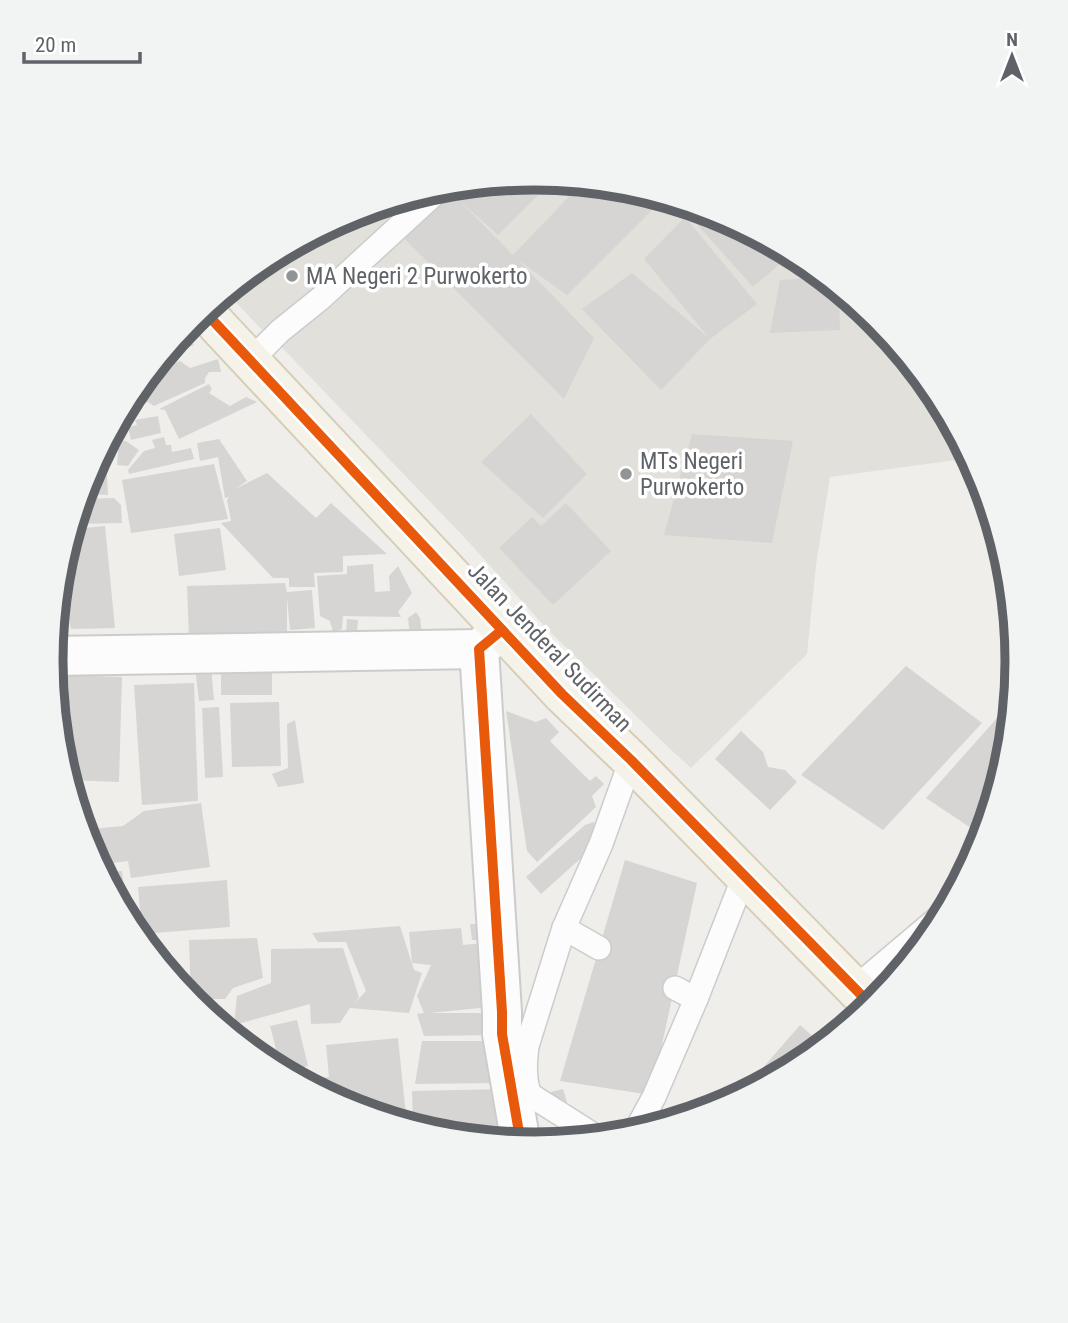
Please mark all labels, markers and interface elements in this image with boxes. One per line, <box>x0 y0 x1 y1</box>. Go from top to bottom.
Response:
scale bar <box>24 21 140 65</box>
north arrow <box>977 21 1047 91</box>
text: N <box>1006 28 1018 51</box>
text: 20 m <box>35 33 76 57</box>
place label: MA Negeri 2 Purwokerto <box>306 263 528 290</box>
marker: MA Negeri 2 Purwokerto <box>284 268 300 284</box>
place label: MTs Negeri Purwokerto <box>640 448 744 501</box>
marker: MTs Negeri Purwokerto <box>618 466 634 482</box>
street label: Jalan Jenderal Sudirman <box>462 557 637 737</box>

